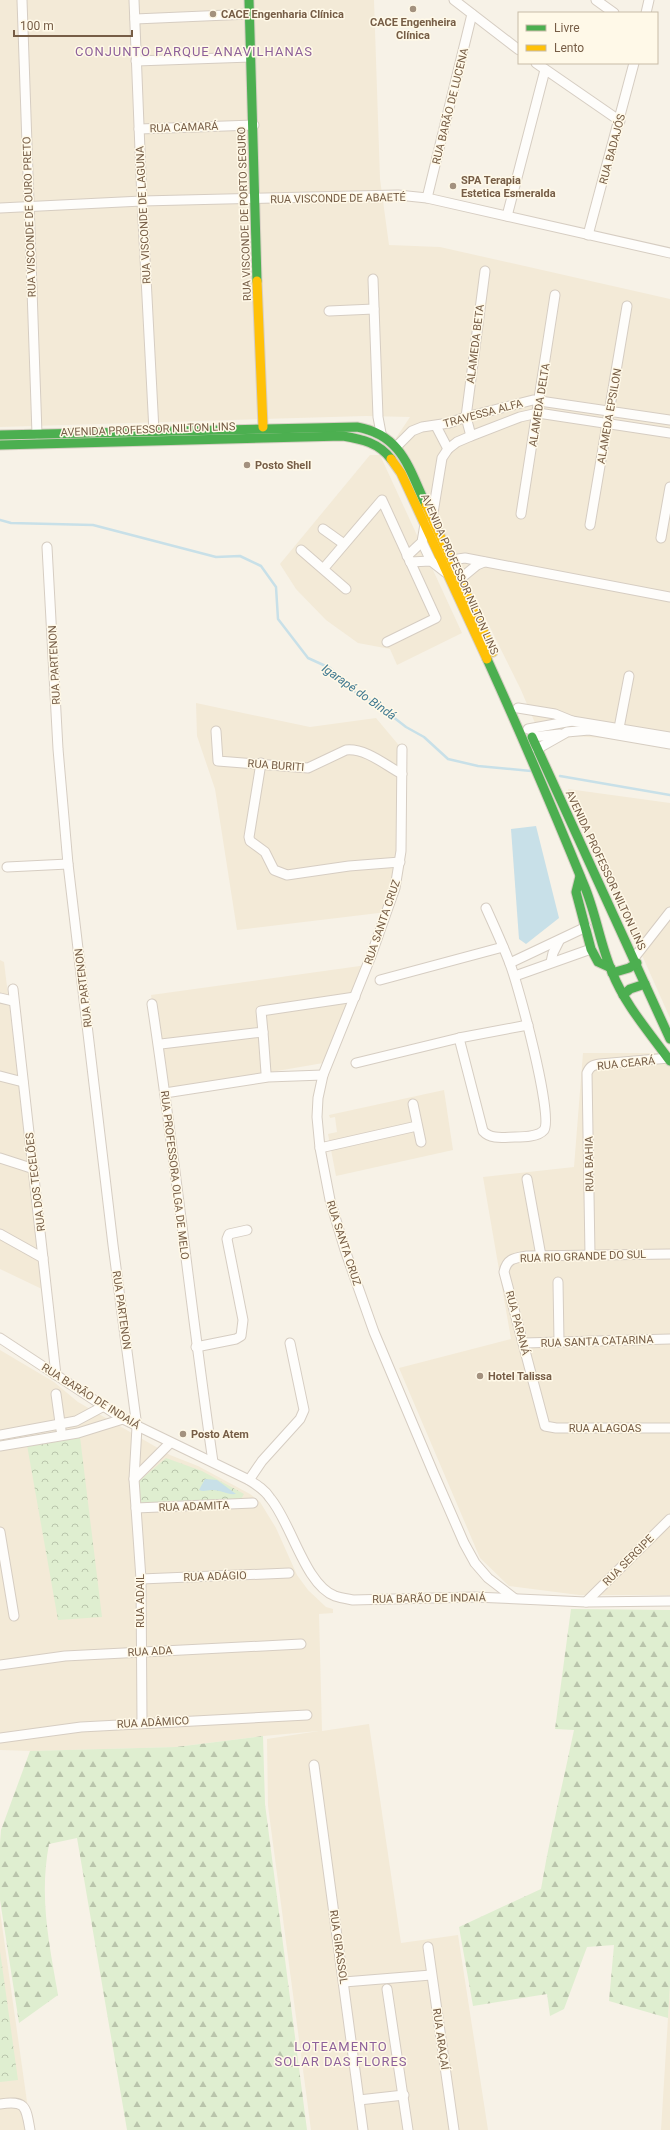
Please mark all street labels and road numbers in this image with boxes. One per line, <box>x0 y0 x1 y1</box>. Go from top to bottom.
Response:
street label: RUA BARÃO DE LUCENA <box>430 46 471 166</box>
street label: RUA BADAJÓS <box>597 112 628 186</box>
street label: RUA CAMARÁ <box>149 120 219 135</box>
street label: RUA VISCONDE DE PORTO SEGURO <box>235 127 254 301</box>
street label: RUA VISCONDE DE OURO PRETO <box>20 136 39 298</box>
street label: RUA VISCONDE DE LAGUNA <box>133 145 154 284</box>
street label: RUA VISCONDE DE ABAETÉ <box>270 191 406 206</box>
street label: ALAMEDA BETA <box>464 303 487 384</box>
street label: ALAMEDA DELTA <box>526 362 553 448</box>
street label: ALAMEDA EPSILON <box>595 367 624 465</box>
street label: TRAVESSA ALFA <box>442 396 525 430</box>
street label: AVENIDA PROFESSOR NILTON LINS <box>60 420 236 439</box>
street label: AVENIDA PROFESSOR NILTON LINS <box>418 492 501 657</box>
street label: RUA PARTENON <box>46 625 63 705</box>
street label: RUA BURITI <box>247 757 305 774</box>
street label: AVENIDA PROFESSOR NILTON LINS <box>563 788 649 953</box>
street label: RUA SANTA CRUZ <box>362 878 403 966</box>
street label: RUA PARTENON <box>72 948 95 1028</box>
street label: RUA CEARÁ <box>596 1054 657 1073</box>
street label: RUA PROFESSORA OLGA DE MELO <box>158 1090 191 1260</box>
street label: RUA DOS TECELÕES <box>23 1131 48 1232</box>
street label: RUA BAHIA <box>582 1135 596 1192</box>
street label: RUA SANTA CRUZ <box>324 1199 364 1288</box>
street label: RUA RIO GRANDE DO SUL <box>520 1248 646 1265</box>
street label: RUA PARTENON <box>110 1270 133 1350</box>
street label: RUA PARANÁ <box>503 1289 533 1358</box>
street label: RUA SANTA CATARINA <box>540 1333 655 1350</box>
street label: RUA BARÃO DE INDAIÁ <box>39 1361 143 1432</box>
street label: RUA ALAGOAS <box>569 1422 642 1435</box>
street label: RUA ADAMITA <box>158 1499 230 1514</box>
street label: RUA SERGIPE <box>600 1532 657 1589</box>
street label: RUA ADÁGIO <box>183 1569 247 1584</box>
street label: RUA ADAIL <box>134 1574 147 1628</box>
street label: RUA BARÃO DE INDAIÁ <box>372 1591 487 1606</box>
street label: RUA ADA <box>127 1644 174 1659</box>
street label: RUA ADÂMICO <box>116 1714 190 1731</box>
street label: RUA GIRASSOL <box>327 1909 350 1985</box>
street label: RUA ARAÇAÍ <box>430 2007 451 2072</box>

